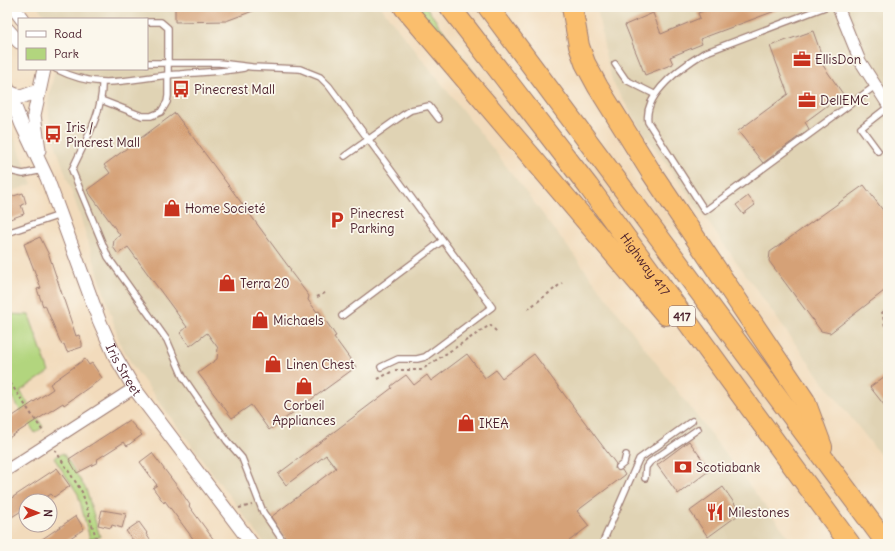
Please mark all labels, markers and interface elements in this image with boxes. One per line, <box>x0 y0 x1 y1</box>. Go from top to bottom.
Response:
legend <box>18 18 148 70</box>
text: Road <box>54 26 82 41</box>
text: Park <box>54 46 79 61</box>
office icon: EllisDon <box>792 49 812 69</box>
place label: EllisDon <box>815 51 862 68</box>
bus stop icon: Pinecrest Mall <box>171 79 191 99</box>
place label: Pinecrest Mall <box>194 81 275 98</box>
office icon: DellEMC <box>797 90 817 110</box>
place label: DellEMC <box>820 92 869 109</box>
place label: Iris / Pincrest Mall <box>66 119 140 151</box>
bus stop icon: Iris / Pincrest Mall <box>43 124 63 144</box>
shop icon: Home Societé <box>162 198 182 218</box>
place label: Home Societé <box>185 200 265 217</box>
place label: Pinecrest Parking <box>350 205 405 237</box>
parking icon: Pinecrest Parking <box>327 210 347 230</box>
street label: Highway 417 <box>617 229 674 300</box>
shop icon: Terra 20 <box>217 273 237 293</box>
place label: Terra 20 <box>240 275 290 292</box>
road number: 417 <box>669 306 695 326</box>
shop icon: Michaels <box>250 310 270 330</box>
place label: Michaels <box>273 312 324 329</box>
street label: Iris Street <box>102 341 146 400</box>
shop icon: Linen Chest <box>263 354 283 374</box>
place label: Linen Chest <box>286 356 355 373</box>
shop icon: Corbeil Appliances <box>294 376 314 396</box>
place label: Corbeil Appliances <box>272 397 336 429</box>
shop icon: IKEA <box>456 413 476 433</box>
place label: IKEA <box>479 415 509 432</box>
bank icon: Scotiabank <box>673 457 693 477</box>
place label: Scotiabank <box>696 459 761 476</box>
north arrow <box>18 493 58 533</box>
restaurant icon: Milestones <box>705 502 725 522</box>
place label: Milestones <box>728 504 789 521</box>
text: N <box>41 509 55 517</box>

